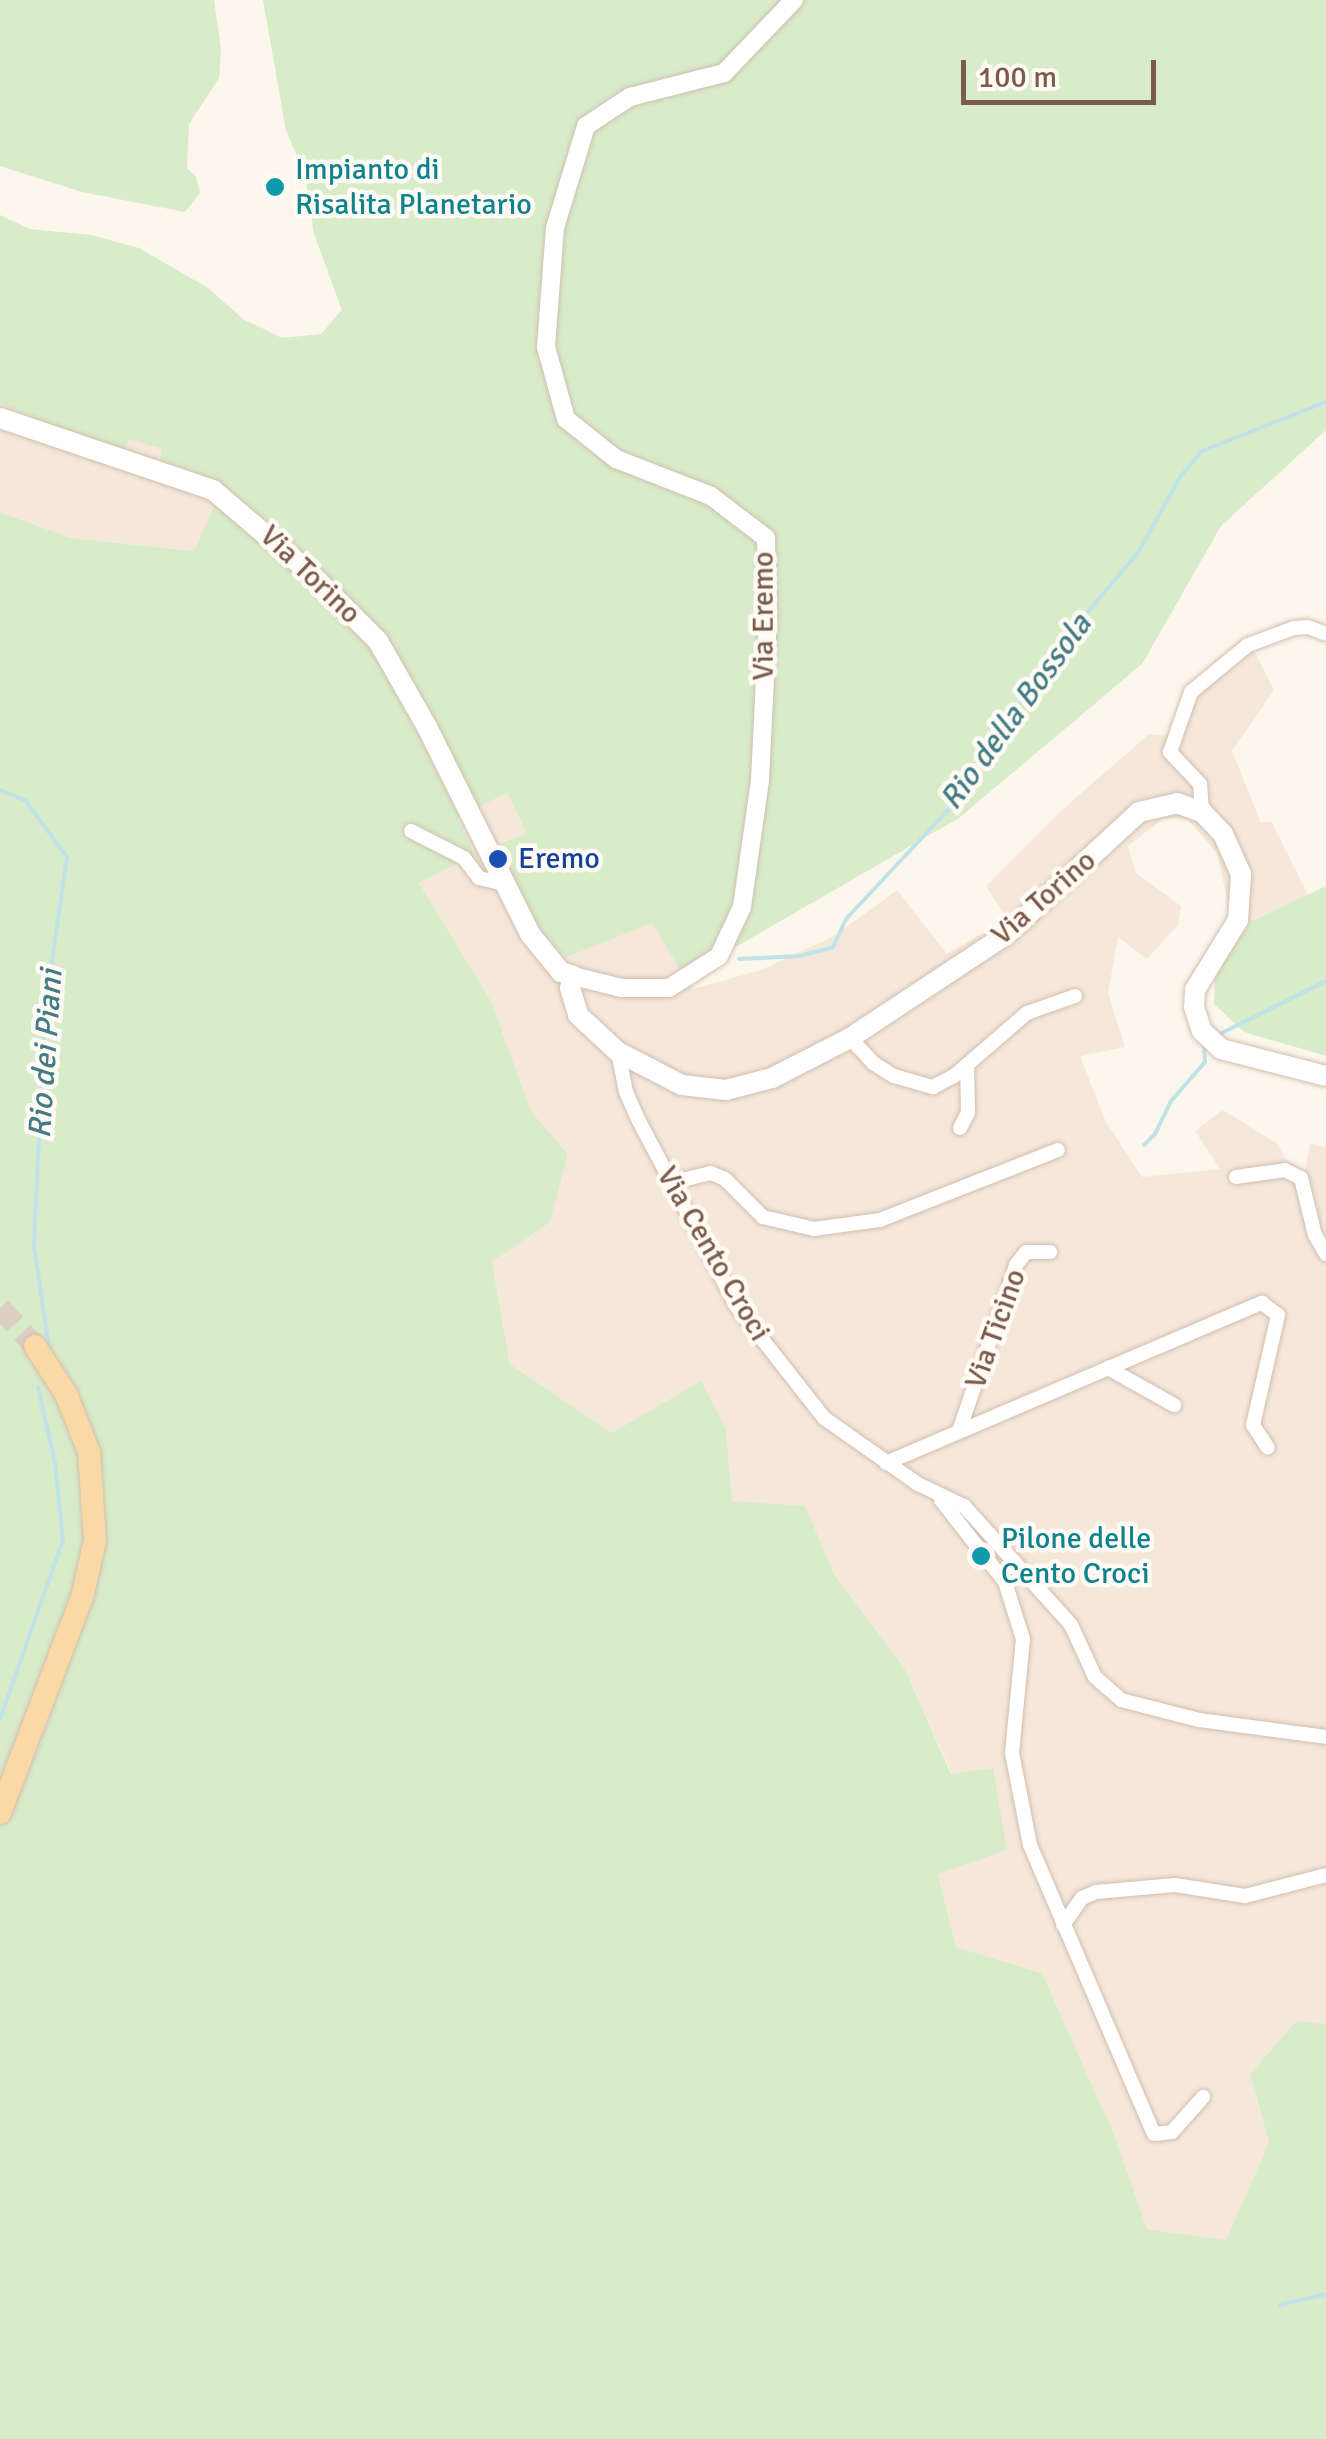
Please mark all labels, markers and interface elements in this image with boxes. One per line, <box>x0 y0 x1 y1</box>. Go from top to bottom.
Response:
scale bar <box>966 40 1161 102</box>
text: 100 m <box>978 59 1057 96</box>
place label: Impianto di Risalita Planetario <box>295 152 532 222</box>
marker: Impianto di Risalita Planetario <box>264 176 286 198</box>
street label: Via Torino <box>252 518 368 632</box>
street label: Via Eremo <box>746 551 782 681</box>
water label: Rio della Bossola <box>932 607 1100 817</box>
place label: Eremo <box>518 841 600 877</box>
street label: Via Torino <box>984 843 1104 953</box>
marker: Eremo <box>487 848 509 870</box>
water label: Rio dei Piani <box>21 968 71 1140</box>
street label: Via Cento Croci <box>648 1160 778 1348</box>
street label: Via Ticino <box>958 1264 1034 1394</box>
place label: Pilone delle Cento Croci <box>1001 1521 1151 1592</box>
marker: Pilone delle Cento Croci <box>970 1545 992 1567</box>

